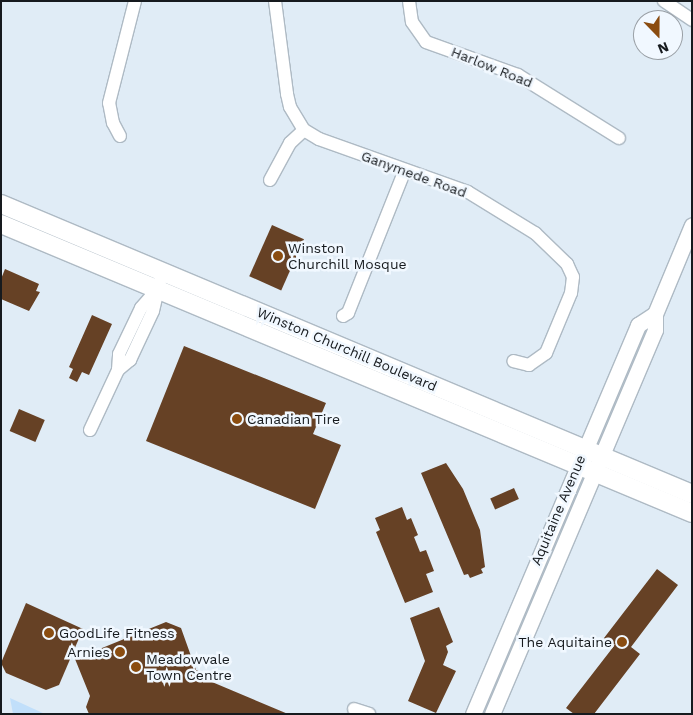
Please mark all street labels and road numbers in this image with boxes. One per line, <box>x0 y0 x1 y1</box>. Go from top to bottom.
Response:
street label: Harlow Road <box>449 43 535 91</box>
street label: Ganymede Road <box>359 147 469 201</box>
street label: Winston Churchill Boulevard <box>254 303 440 395</box>
street label: Aquitaine Avenue <box>527 452 589 568</box>

